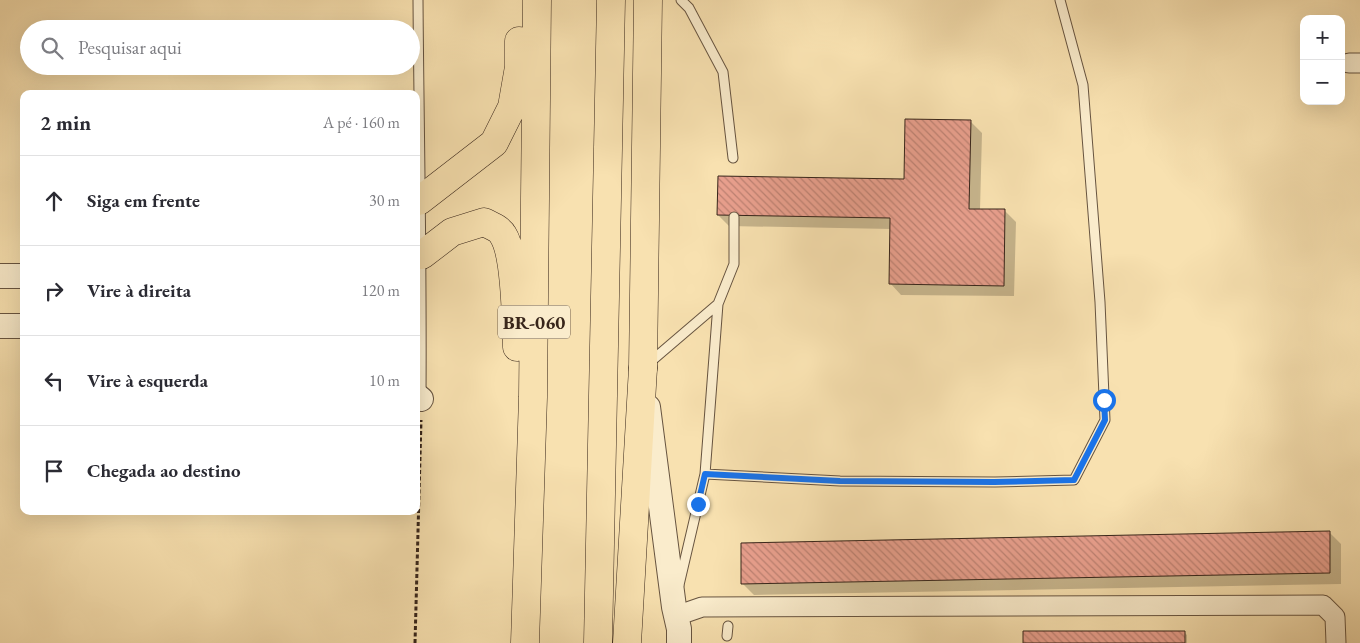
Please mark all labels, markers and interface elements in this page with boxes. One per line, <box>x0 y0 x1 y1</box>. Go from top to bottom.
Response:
map controls <box>1300 15 1345 105</box>
button: + <box>1300 15 1345 60</box>
search box <box>20 20 420 75</box>
icon: search <box>38 34 66 62</box>
text: Pesquisar aqui <box>78 35 182 60</box>
button: − <box>1300 60 1345 105</box>
text: 2 min <box>40 109 91 136</box>
text: A pé · 160 m <box>323 112 400 133</box>
icon: ahead <box>40 187 68 215</box>
text: Siga em frente <box>87 188 200 213</box>
text: 30 m <box>369 190 400 211</box>
icon: right <box>40 277 68 305</box>
text: Vire à direita <box>87 278 191 303</box>
text: 120 m <box>361 280 400 301</box>
road number: BR-060 <box>498 306 570 338</box>
icon: left <box>40 367 68 395</box>
text: Vire à esquerda <box>87 368 208 393</box>
text: 10 m <box>369 370 400 391</box>
route start <box>1093 389 1116 412</box>
icon: arrive <box>40 457 68 485</box>
text: Chegada ao destino <box>87 458 241 483</box>
route end <box>687 493 710 516</box>

